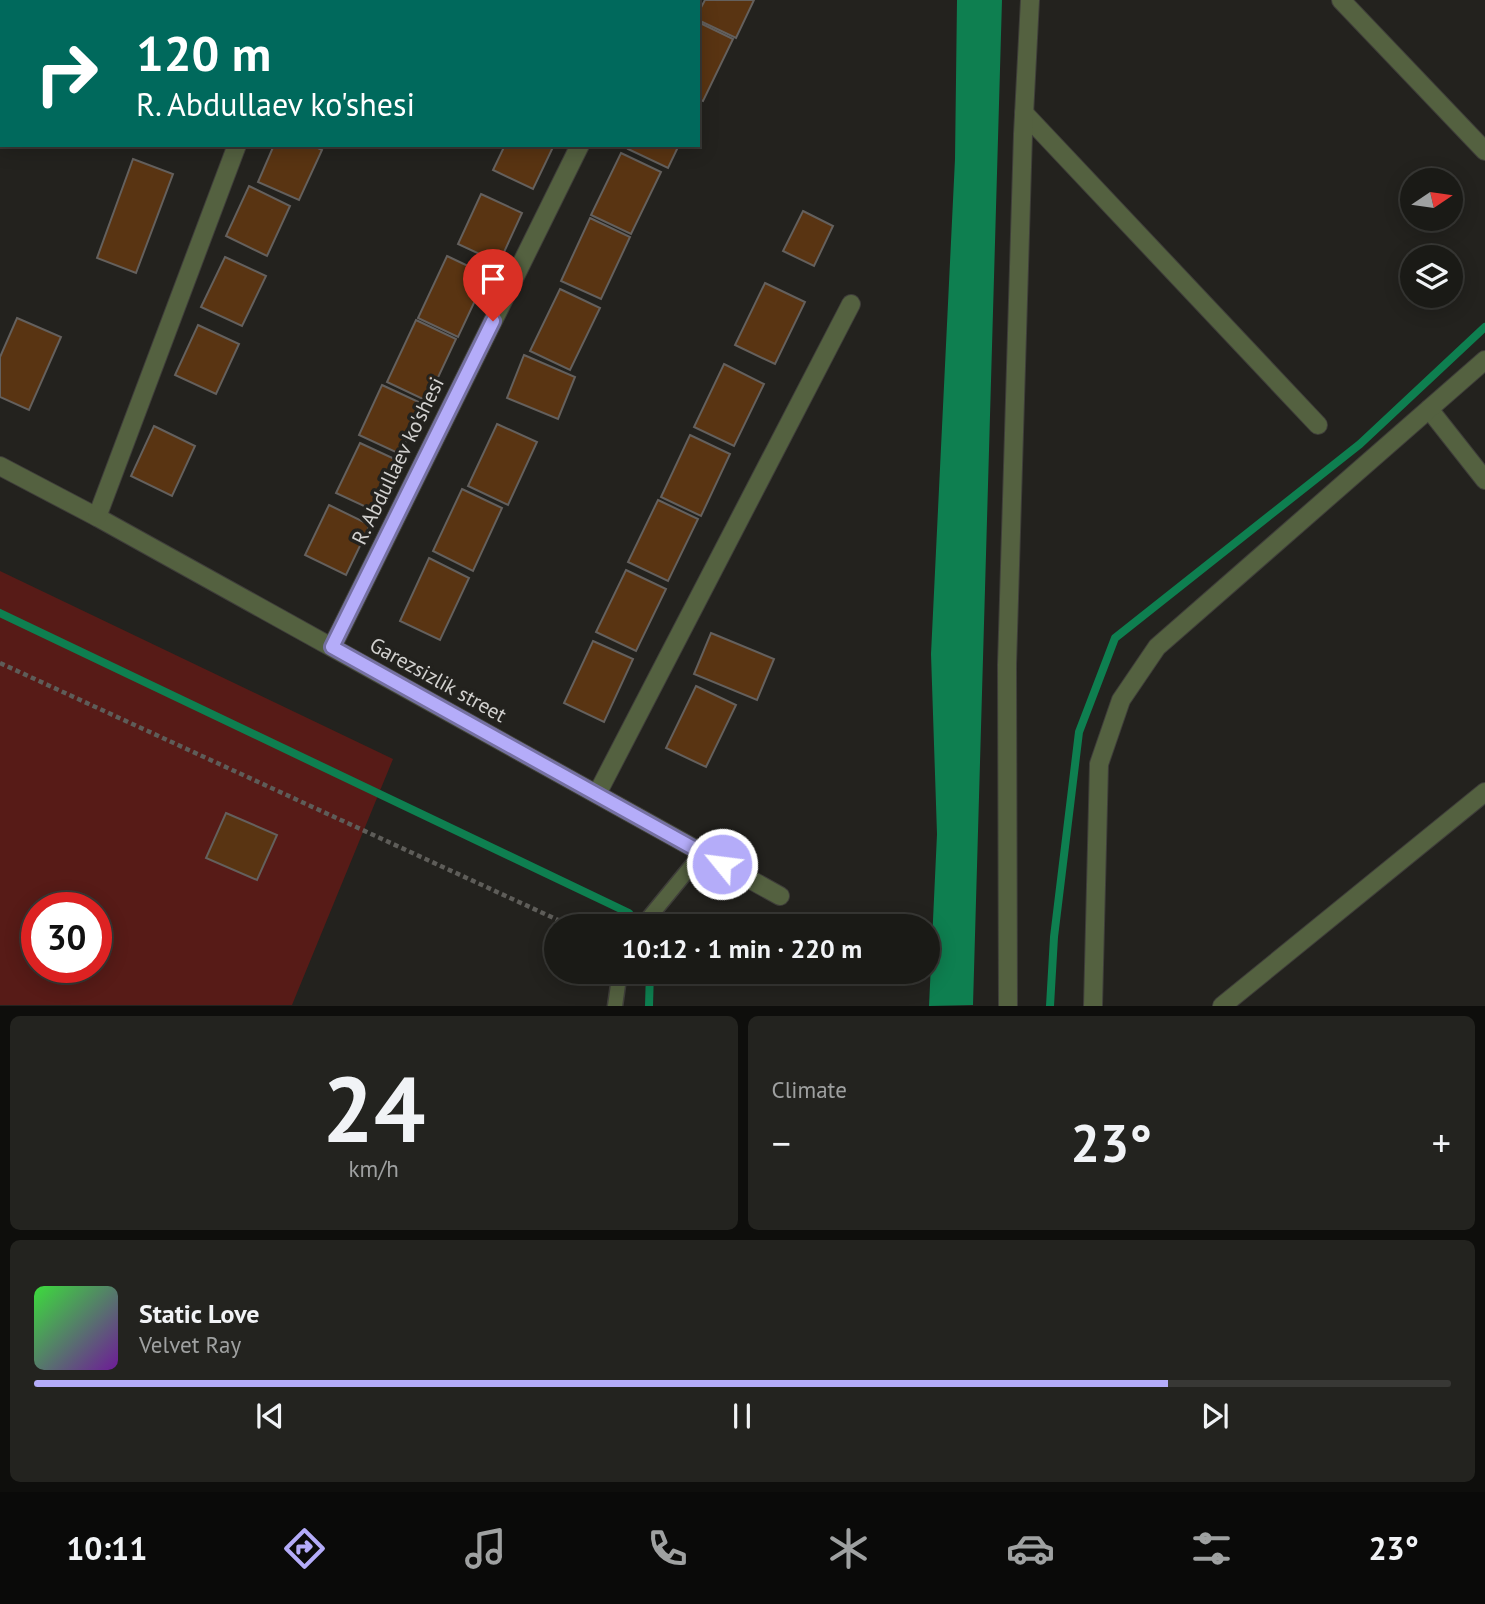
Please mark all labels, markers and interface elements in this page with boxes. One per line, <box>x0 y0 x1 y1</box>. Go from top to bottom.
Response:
text: 120 m <box>136 21 271 85</box>
icon: right <box>21 28 112 119</box>
text: R. Abdullaev ko'shesi <box>136 83 415 125</box>
north arrow <box>1400 168 1463 231</box>
map controls <box>1400 168 1463 308</box>
button: layers <box>1400 245 1463 308</box>
pin <box>463 249 523 321</box>
icon: arrive <box>474 260 512 298</box>
street label: R. Abdullaev ko'shesi <box>345 373 450 549</box>
street label: Garezsizlik street <box>365 631 511 728</box>
position arrow <box>685 827 759 901</box>
speed limit sign: 30 <box>21 892 112 983</box>
text: 10:12 · 1 min · 220 m <box>622 932 862 965</box>
text: 24 <box>322 1049 425 1167</box>
text: Climate <box>772 1075 847 1104</box>
text: 23° <box>1070 1109 1152 1176</box>
text: − <box>772 1118 791 1167</box>
text: + <box>1432 1118 1451 1167</box>
text: km/h <box>349 1154 399 1183</box>
text: Static Love <box>139 1297 260 1330</box>
text: Velvet Ray <box>139 1330 241 1359</box>
icon: previous <box>251 1397 289 1435</box>
icon: pause <box>723 1397 761 1435</box>
icon: next <box>1196 1397 1234 1435</box>
icon: directions <box>280 1524 329 1573</box>
icon: music <box>461 1524 510 1573</box>
icon: phone <box>643 1524 692 1573</box>
icon: climate <box>824 1524 873 1573</box>
icon: car <box>1006 1524 1055 1573</box>
icon: filters <box>1187 1524 1236 1573</box>
text: 10:11 <box>66 1527 147 1569</box>
text: 23° <box>1368 1527 1419 1569</box>

